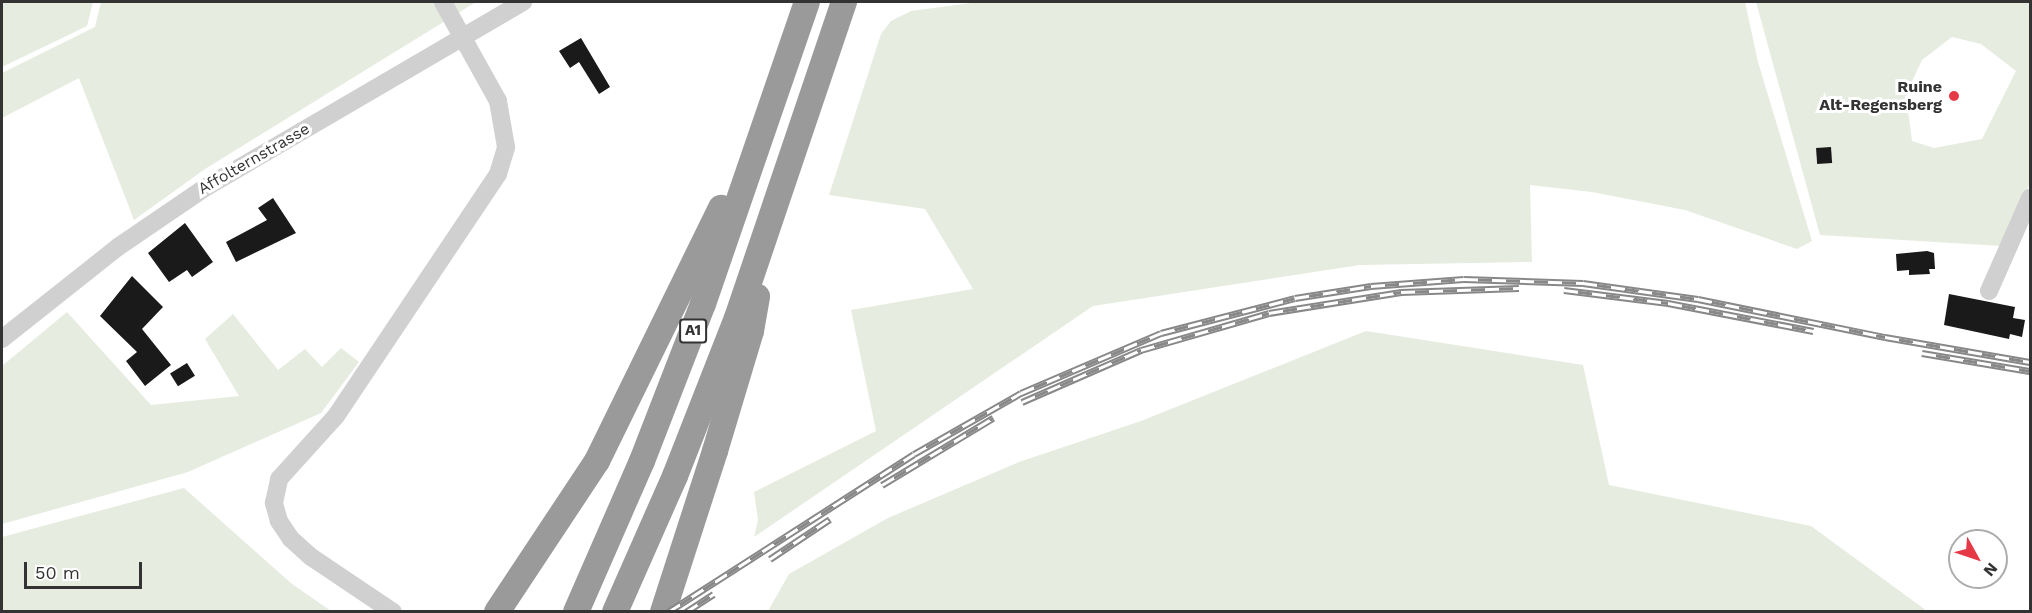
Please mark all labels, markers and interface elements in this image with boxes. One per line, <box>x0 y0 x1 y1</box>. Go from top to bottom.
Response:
place label: Ruine Alt-Regensberg <box>1819 77 1942 115</box>
marker: Ruine Alt-Regensberg <box>1947 89 1961 103</box>
street label: Affolternstrasse <box>195 119 313 199</box>
road number: A1 <box>678 319 708 343</box>
north arrow <box>1948 529 2008 589</box>
scale bar <box>27 550 146 588</box>
text: N <box>1980 559 2002 580</box>
text: 50 m <box>35 562 80 583</box>

